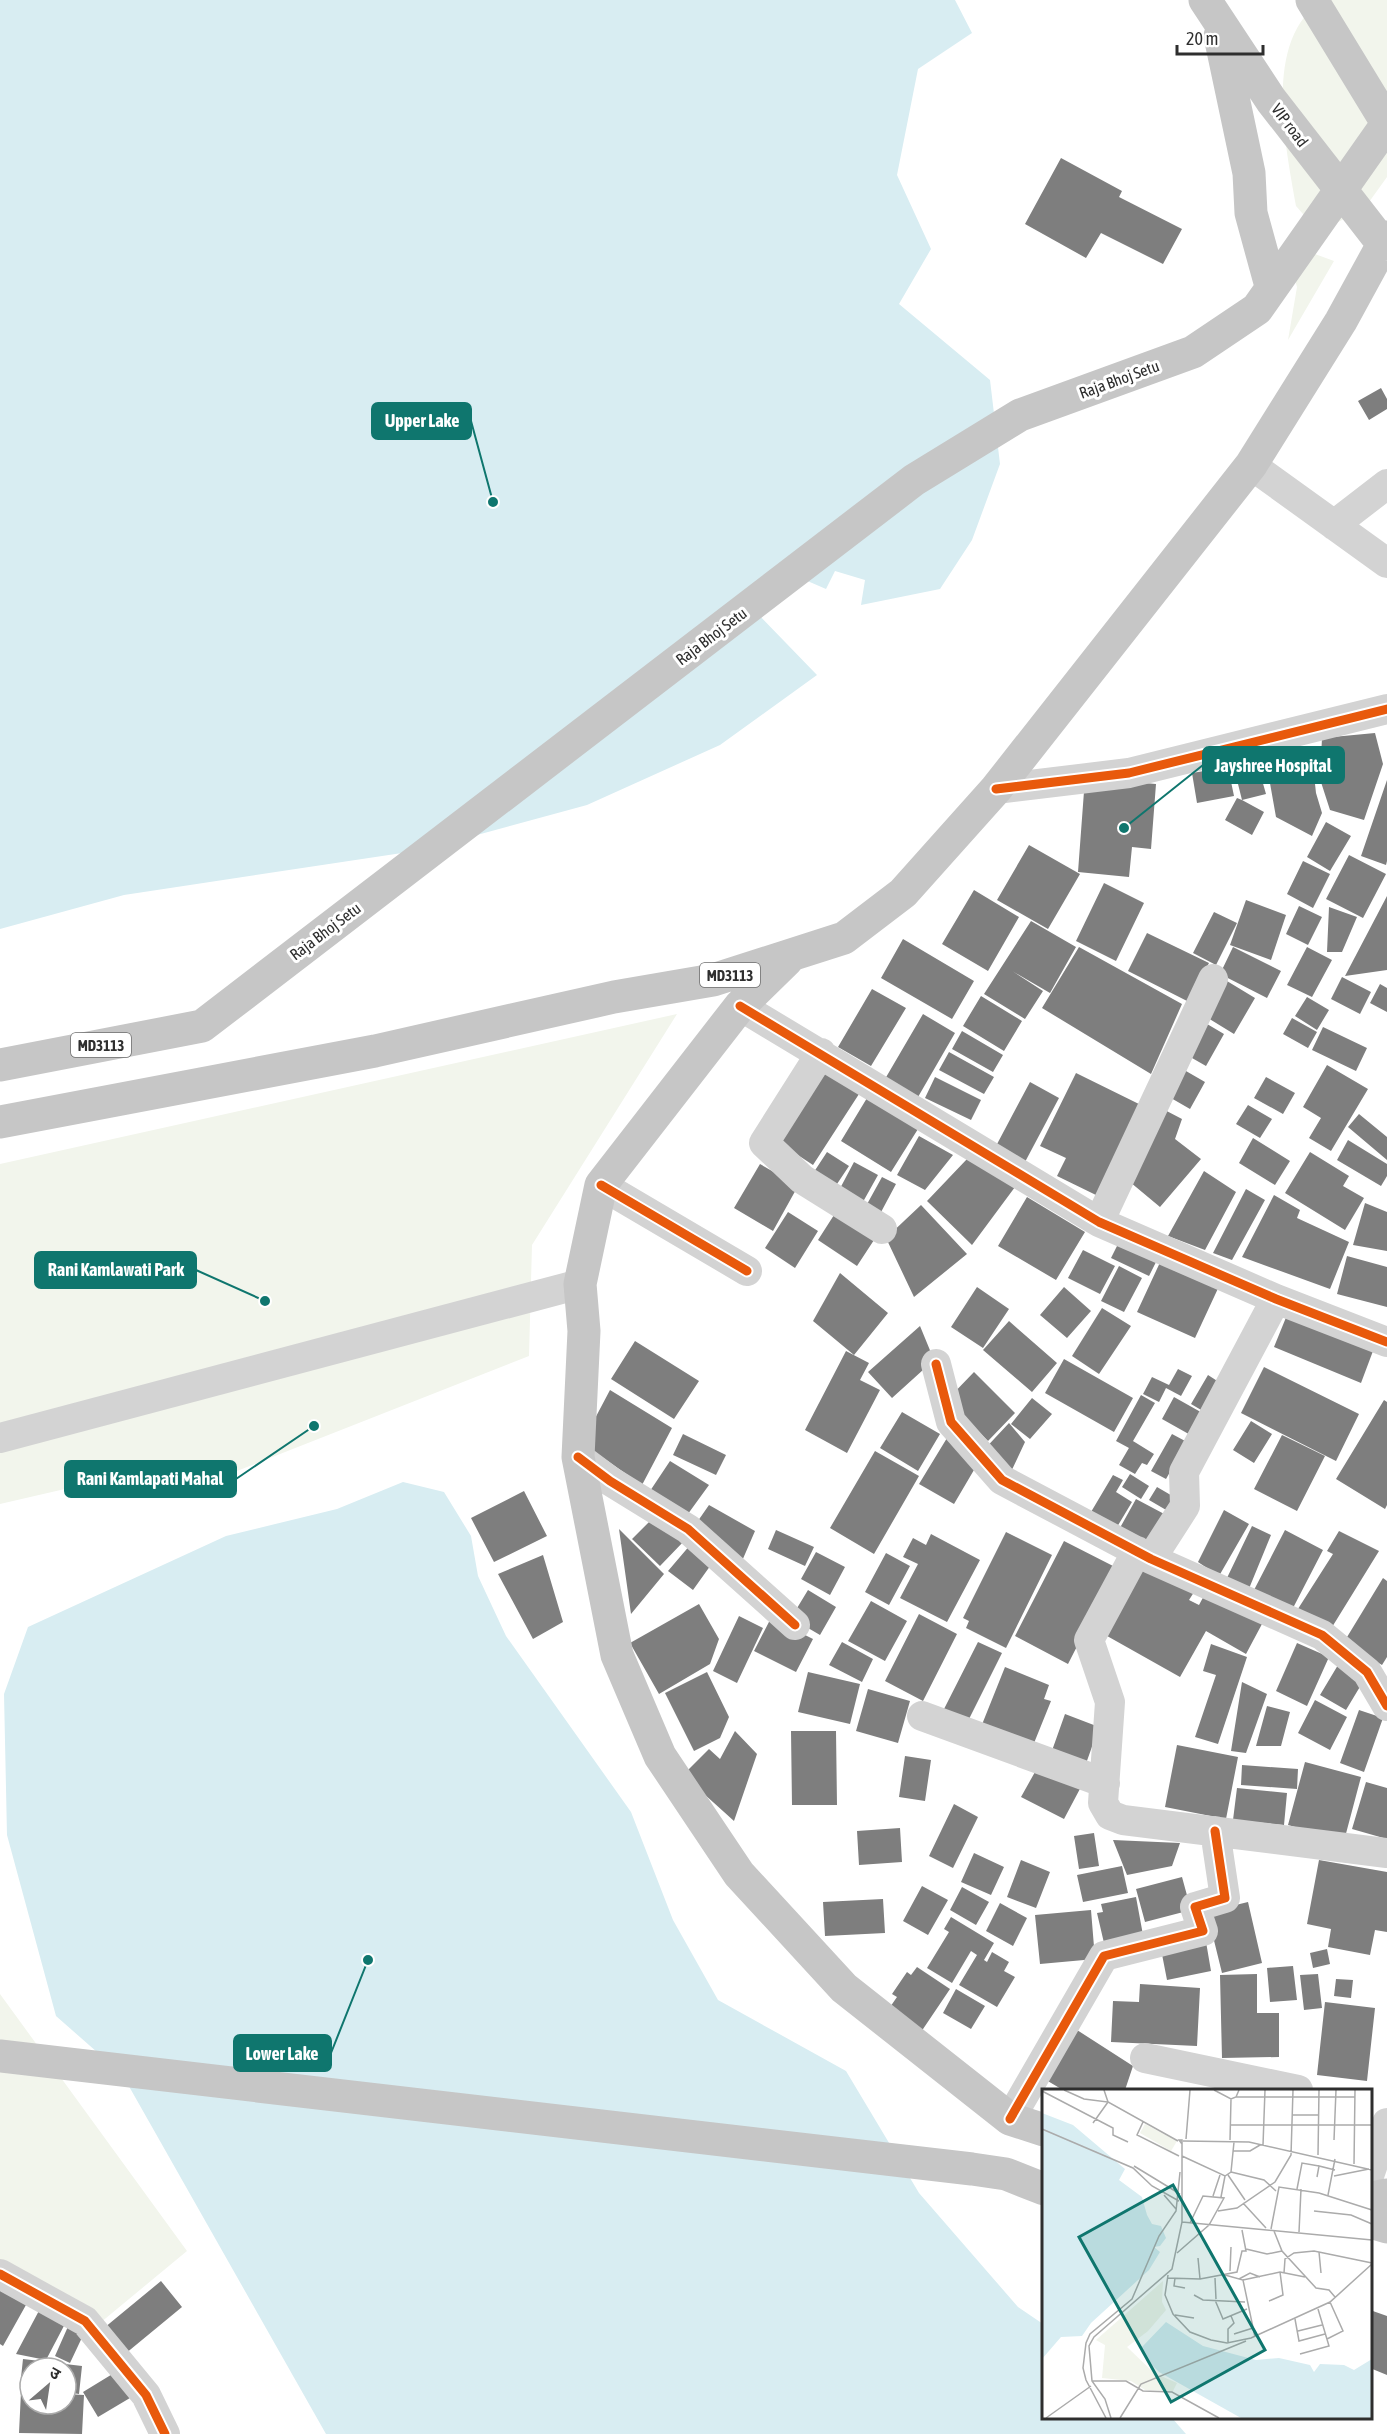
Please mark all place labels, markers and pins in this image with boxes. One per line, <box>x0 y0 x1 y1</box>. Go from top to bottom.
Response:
callout: Upper Lake <box>372 403 471 439</box>
callout: Jayshree Hospital <box>1203 747 1344 783</box>
callout: Rani Kamlawati Park <box>35 1252 196 1288</box>
callout: Rani Kamlapati Mahal <box>65 1461 236 1497</box>
callout: Lower Lake <box>234 2035 331 2071</box>

